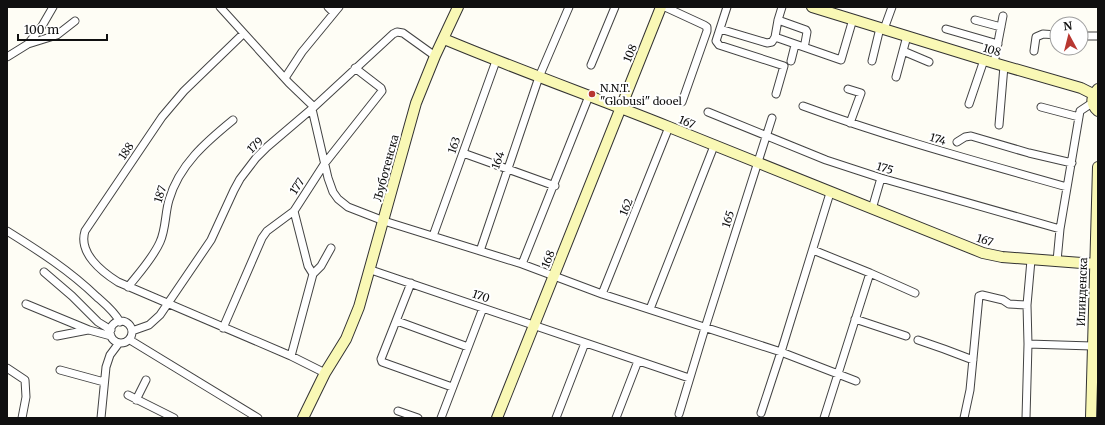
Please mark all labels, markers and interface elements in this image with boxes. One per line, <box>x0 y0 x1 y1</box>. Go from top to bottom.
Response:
scale bar <box>18 16 107 42</box>
north arrow <box>1049 16 1089 56</box>
text: N <box>1063 19 1073 34</box>
text: 100 m <box>24 22 59 37</box>
street label: 108 <box>981 41 1003 59</box>
street label: 108 <box>620 42 640 64</box>
place label: N.N.T. "Globusi" dooel <box>600 81 683 108</box>
marker: N.N.T. "Globusi" dooel <box>587 89 597 99</box>
street label: 167 <box>677 112 697 132</box>
street label: 174 <box>928 130 948 148</box>
street label: Љуботенска <box>370 133 402 203</box>
street label: 179 <box>244 134 266 156</box>
street label: 163 <box>445 135 463 155</box>
street label: 188 <box>115 139 137 162</box>
street label: 164 <box>488 149 508 171</box>
street label: 175 <box>875 159 895 177</box>
street label: 177 <box>287 175 307 197</box>
street label: 187 <box>151 184 169 204</box>
street label: 162 <box>616 196 636 218</box>
street label: 165 <box>719 209 737 229</box>
street label: 167 <box>975 231 995 249</box>
street label: 168 <box>538 248 558 270</box>
street label: Илинденска <box>1074 257 1090 327</box>
street label: 170 <box>470 287 492 305</box>

